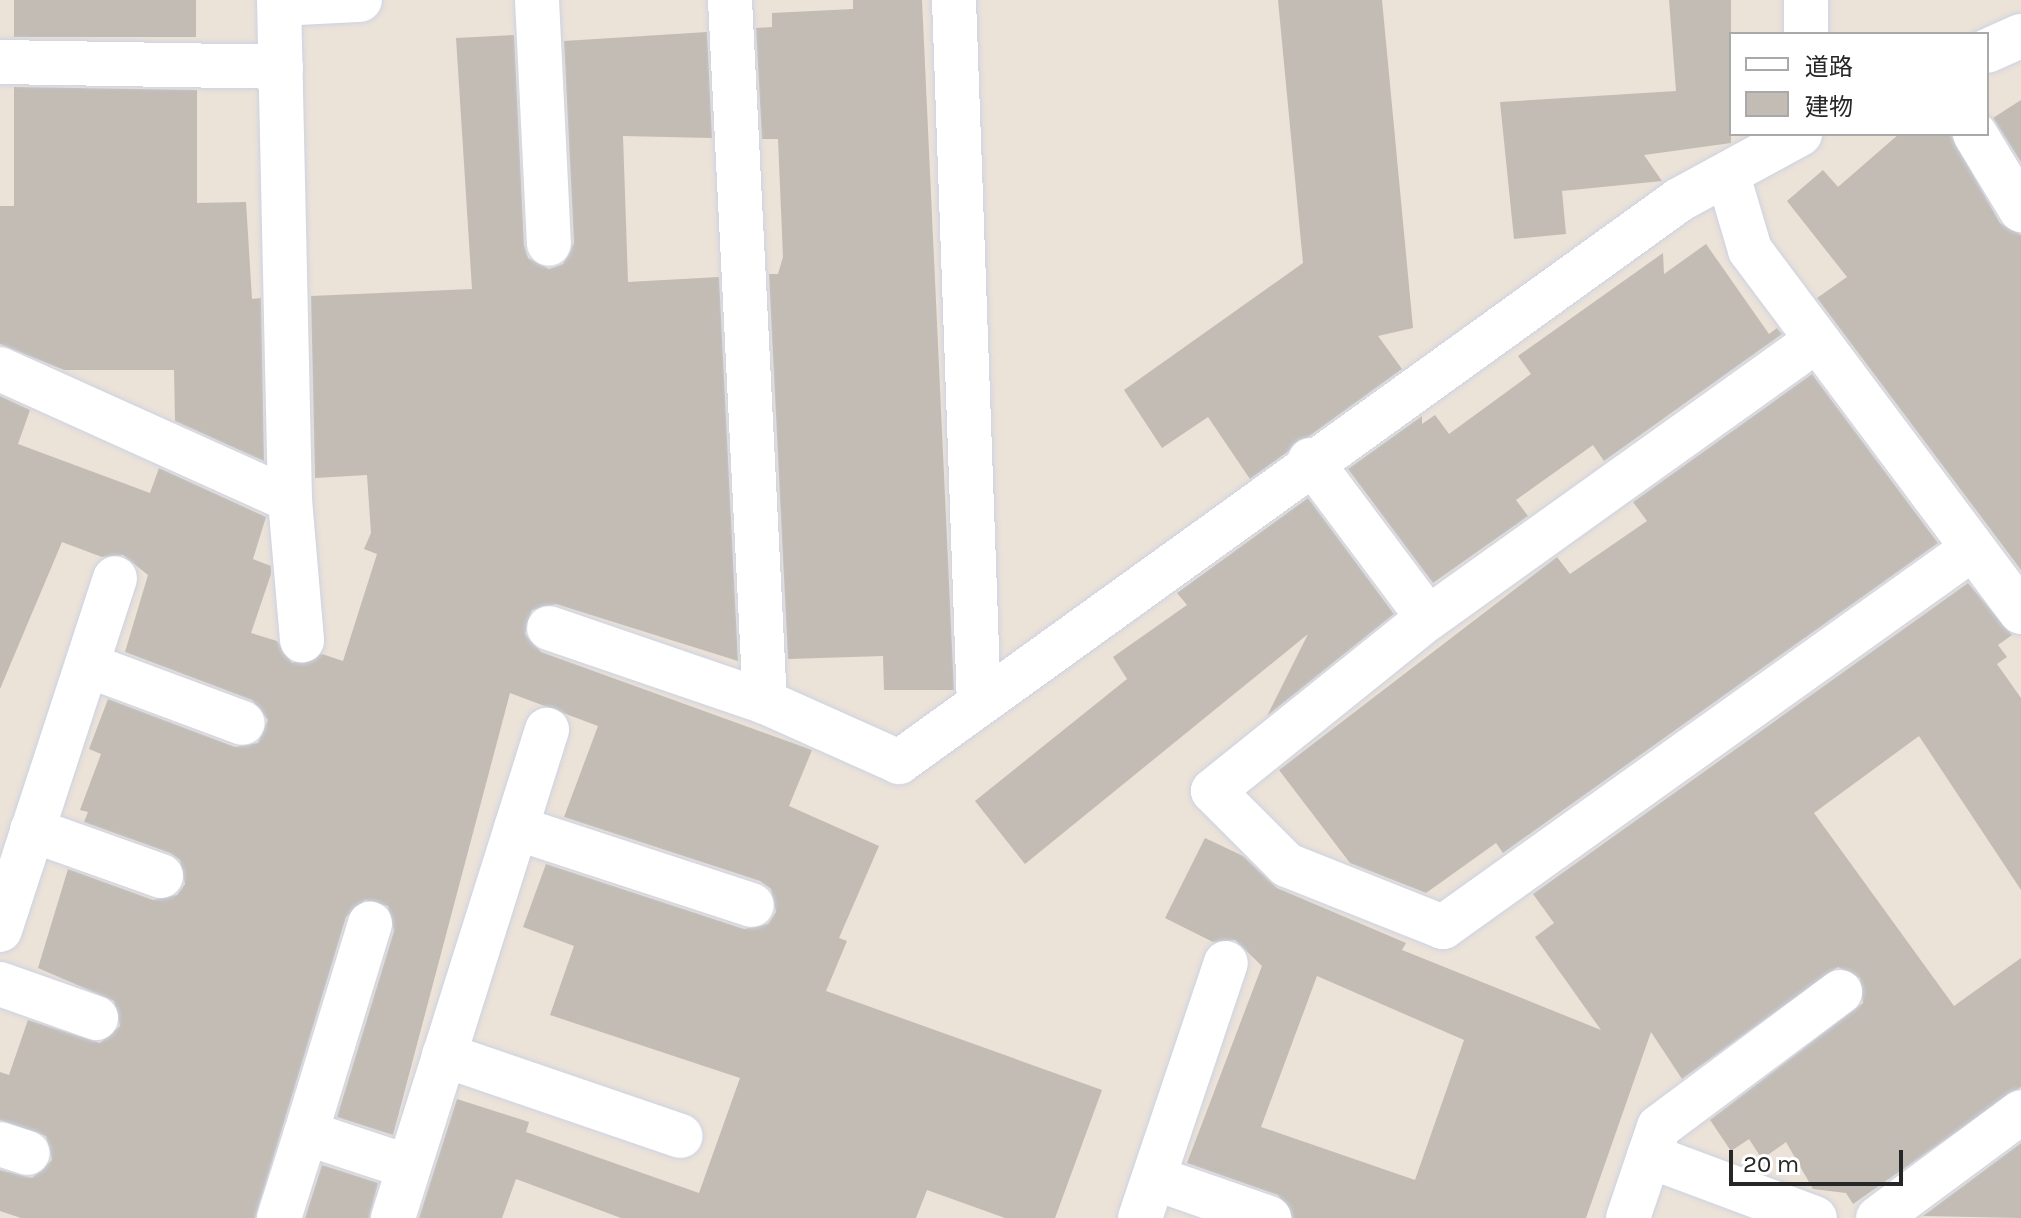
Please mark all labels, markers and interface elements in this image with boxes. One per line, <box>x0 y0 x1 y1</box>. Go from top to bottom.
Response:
legend <box>1729 32 1989 136</box>
text: 道路 <box>1805 53 1853 81</box>
text: 建物 <box>1805 93 1853 121</box>
scale bar <box>1733 1134 1907 1184</box>
text: 20 m <box>1743 1150 1799 1178</box>

